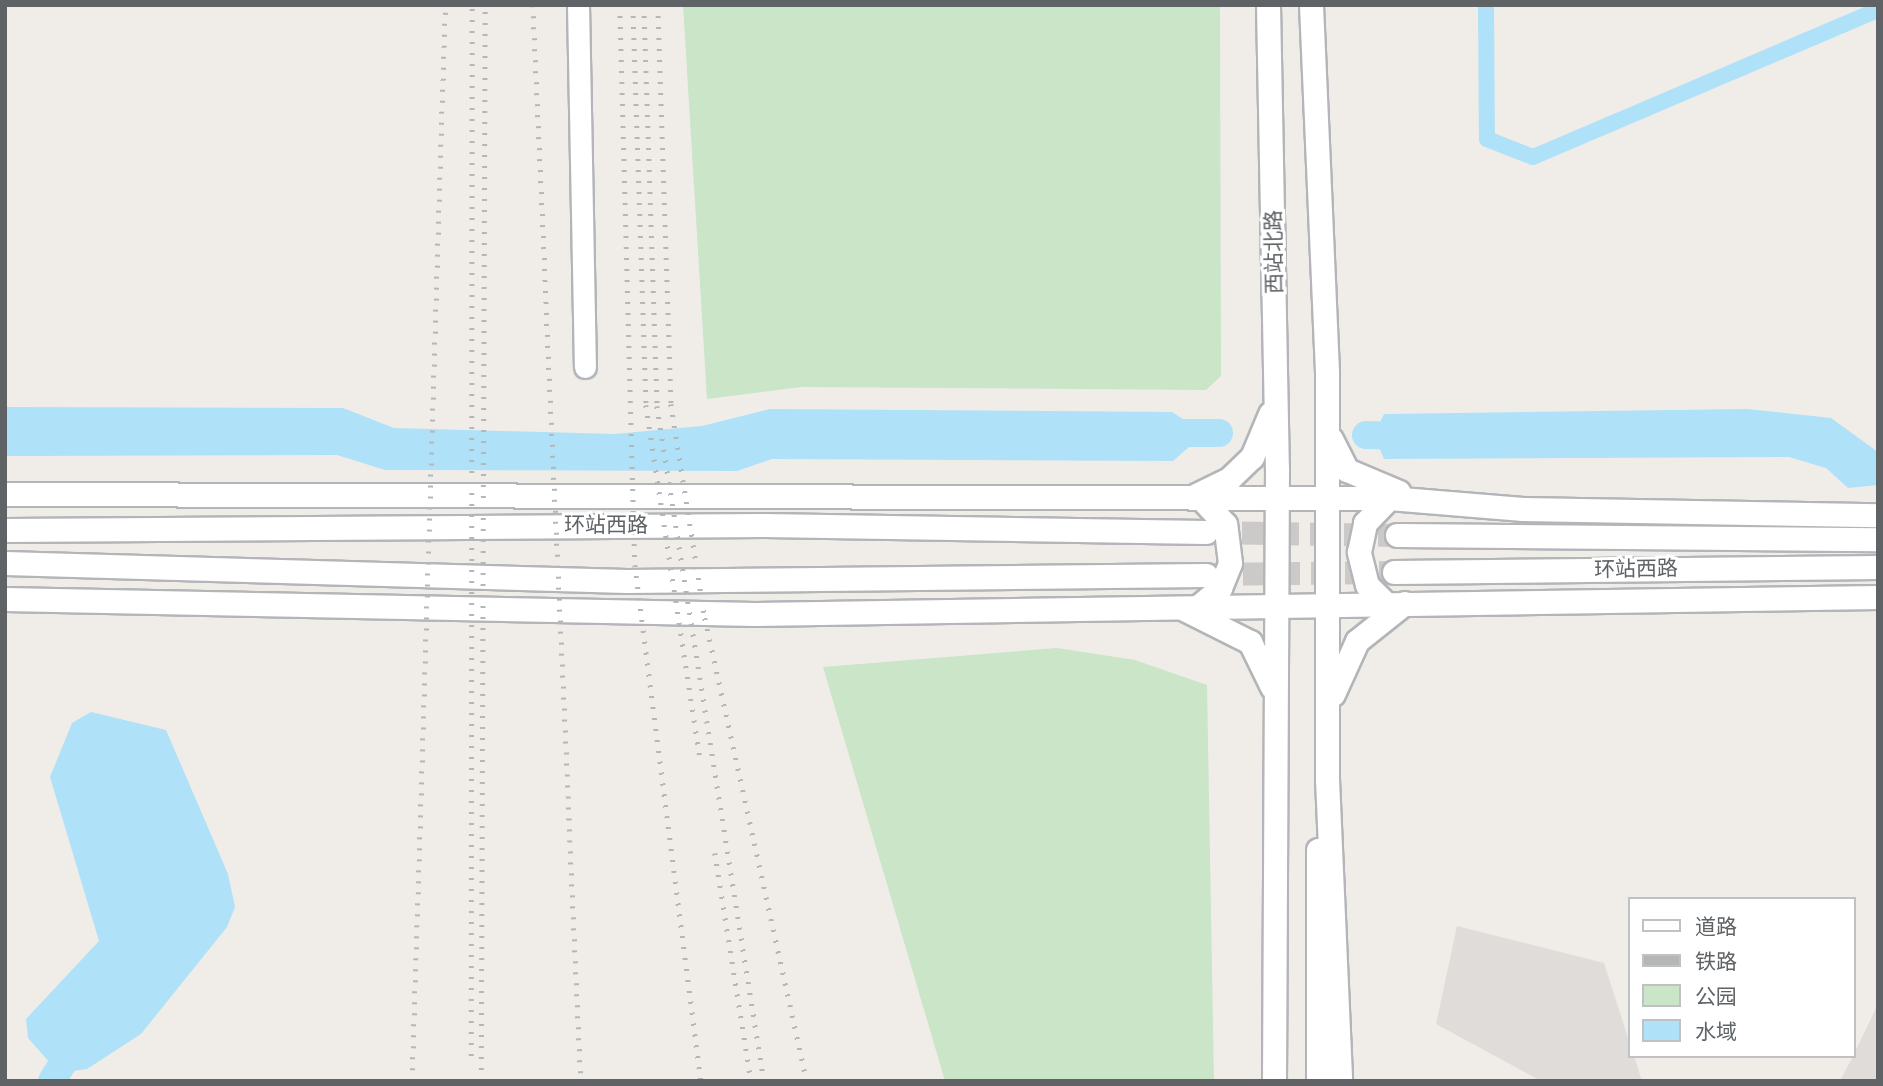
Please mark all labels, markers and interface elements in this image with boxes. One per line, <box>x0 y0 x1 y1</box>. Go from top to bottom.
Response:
street label: 西站北路 <box>1261 210 1287 294</box>
street label: 环站西路 <box>564 512 648 538</box>
street label: 环站西路 <box>1594 556 1678 582</box>
legend <box>1628 897 1855 1058</box>
text: 道路 <box>1695 912 1737 941</box>
text: 铁路 <box>1695 947 1737 976</box>
text: 公园 <box>1695 982 1737 1011</box>
text: 水域 <box>1695 1017 1737 1046</box>

